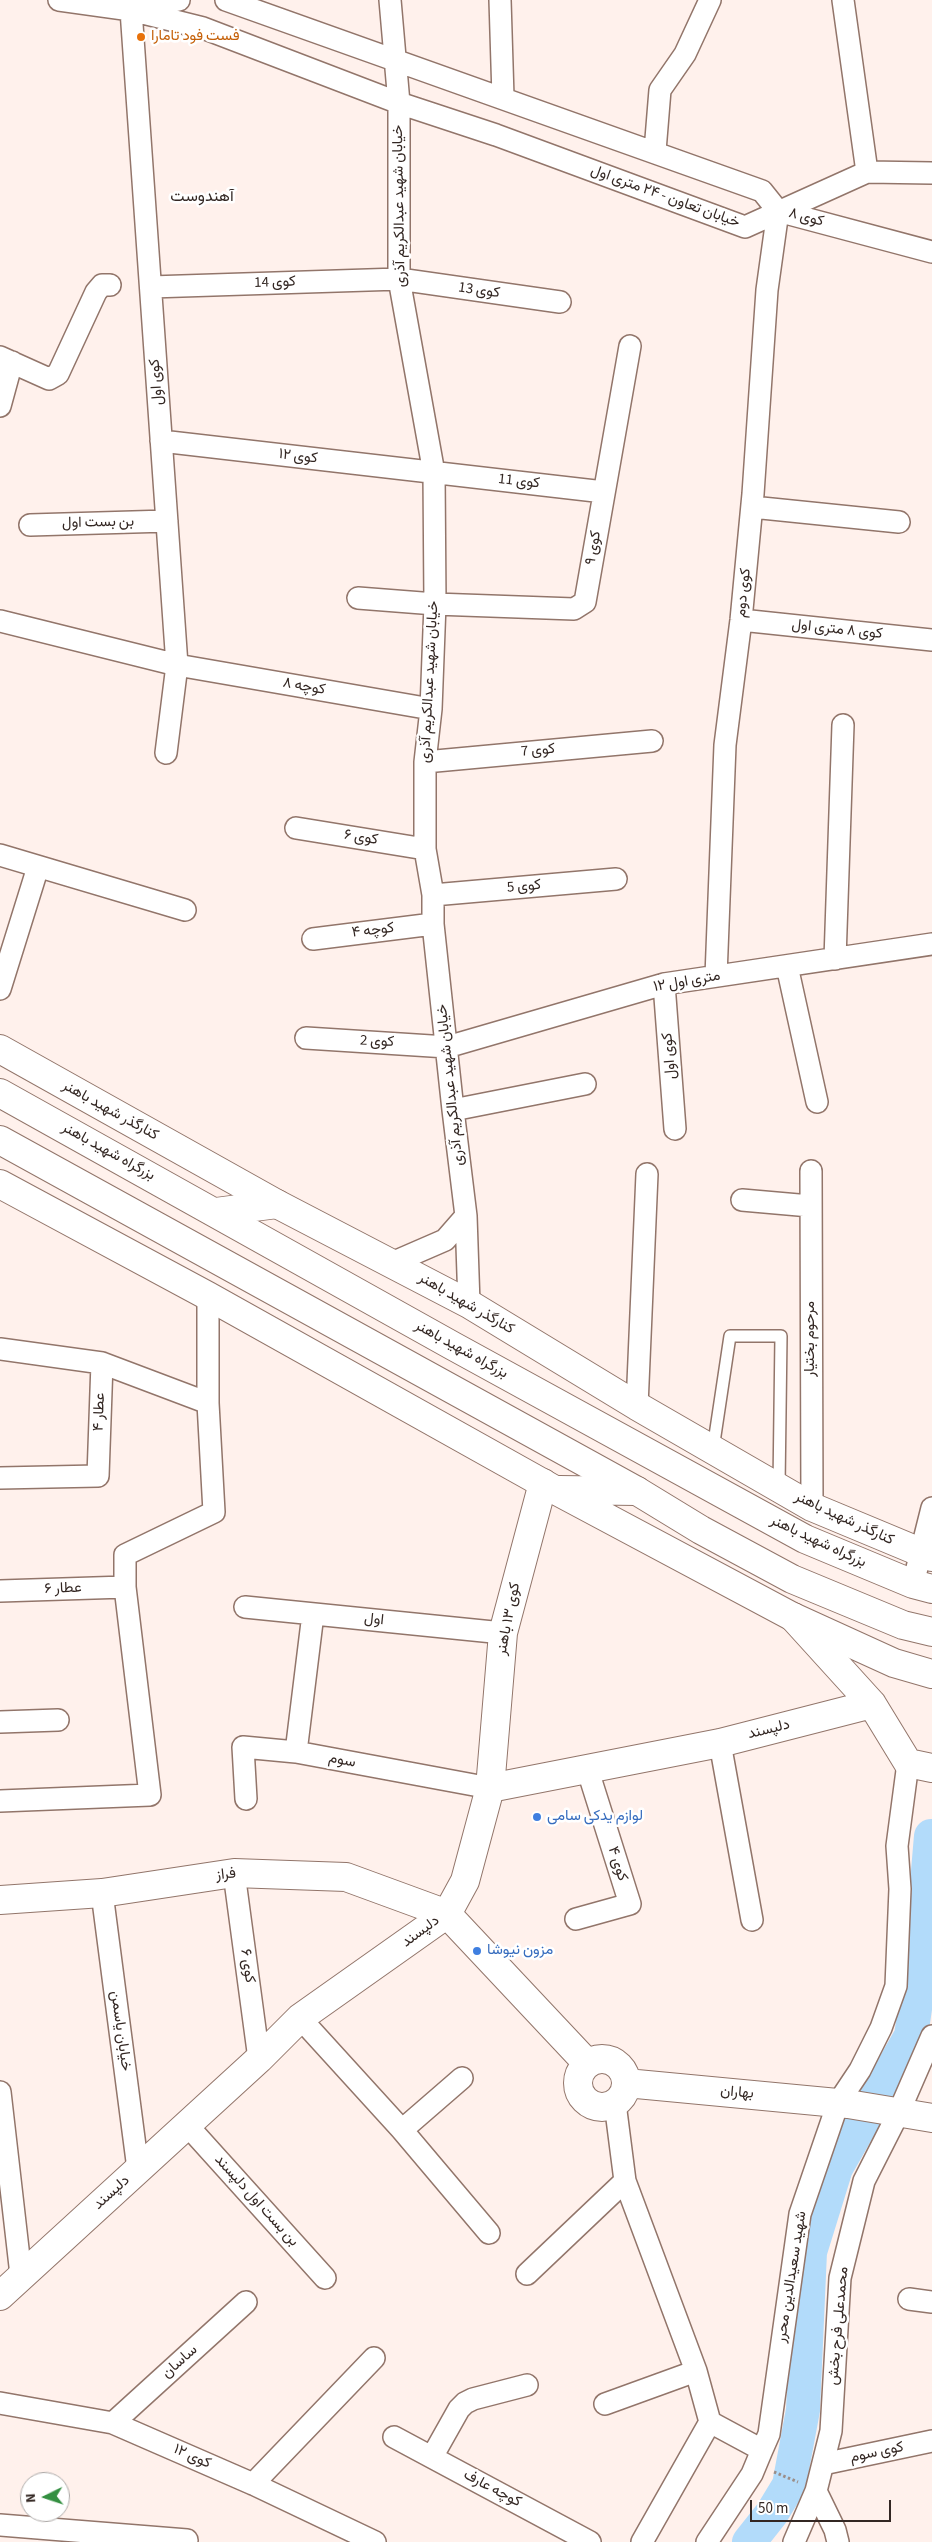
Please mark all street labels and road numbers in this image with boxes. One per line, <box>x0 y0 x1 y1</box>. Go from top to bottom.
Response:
street label: خیابان شهید عبدالکریم آذری <box>390 125 410 287</box>
street label: خیابان تعاون - ۲۴ متری اول <box>588 162 742 232</box>
street label: کوی ۸ <box>786 205 826 231</box>
street label: کوی 14 <box>254 273 296 293</box>
street label: کوی 13 <box>457 279 501 303</box>
street label: کوی اول <box>146 358 168 406</box>
street label: کوی ۱۲ <box>278 446 318 468</box>
street label: کوی 11 <box>497 471 541 493</box>
street label: بن بست اول <box>62 513 134 533</box>
street label: کوی ۹ <box>582 530 606 566</box>
street label: کوی دوم <box>732 567 756 619</box>
street label: خیابان شهید عبدالکریم آذری <box>417 600 443 764</box>
street label: کوی ۸ متری اول <box>791 616 883 644</box>
street label: کوچه ۸ <box>281 674 327 700</box>
street label: کوی 7 <box>520 741 556 761</box>
street label: کوی ۶ <box>343 826 379 850</box>
street label: کوی 5 <box>506 877 542 897</box>
street label: کوچه ۴ <box>351 919 395 943</box>
street label: ۱۲ متری اول <box>652 967 722 997</box>
street label: خیابان شهید عبدالکریم آذری <box>434 1003 468 1167</box>
street label: کوی 2 <box>359 1032 395 1052</box>
street label: کوی اول <box>659 1032 681 1080</box>
street label: کنارگذر شهید باهنر <box>59 1077 161 1145</box>
street label: بزرگراه شهید باهنر <box>58 1119 158 1185</box>
street label: کنارگذر شهید باهنر <box>415 1269 517 1339</box>
street label: مرحوم بختیار <box>802 1301 820 1377</box>
street label: بزرگراه شهید باهنر <box>411 1317 511 1383</box>
street label: عطار ۴ <box>90 1392 110 1432</box>
street label: کنارگذر شهید باهنر <box>791 1488 897 1550</box>
street label: بزرگراه شهید باهنر <box>767 1512 869 1572</box>
street label: عطار ۶ <box>44 1579 82 1599</box>
street label: کوی ۱۳ باهنر <box>493 1581 525 1657</box>
street label: اول <box>363 1610 385 1630</box>
street label: دلپسند <box>746 1716 792 1744</box>
street label: سوم <box>327 1750 357 1772</box>
street label: کوی ۴ <box>603 1844 631 1884</box>
street label: فراز <box>215 1865 237 1885</box>
street label: دلپسند <box>398 1912 444 1952</box>
street label: کوی ۶ <box>236 1948 258 1984</box>
street label: خیابان یاسمن <box>105 1990 135 2072</box>
street label: بهاران <box>719 2083 755 2103</box>
street label: بن بست اول دلپسند <box>210 2151 302 2251</box>
street label: دلپسند <box>90 2172 134 2214</box>
street label: شهید سعیدالدین محرر <box>773 2210 811 2344</box>
street label: محمدعلی فرح بخش <box>825 2266 853 2386</box>
street label: ساسان <box>158 2341 202 2383</box>
street label: کوی سوم <box>849 2439 905 2467</box>
street label: کوی ۱۲ <box>170 2441 214 2473</box>
street label: کوچه عارف <box>460 2466 524 2512</box>

